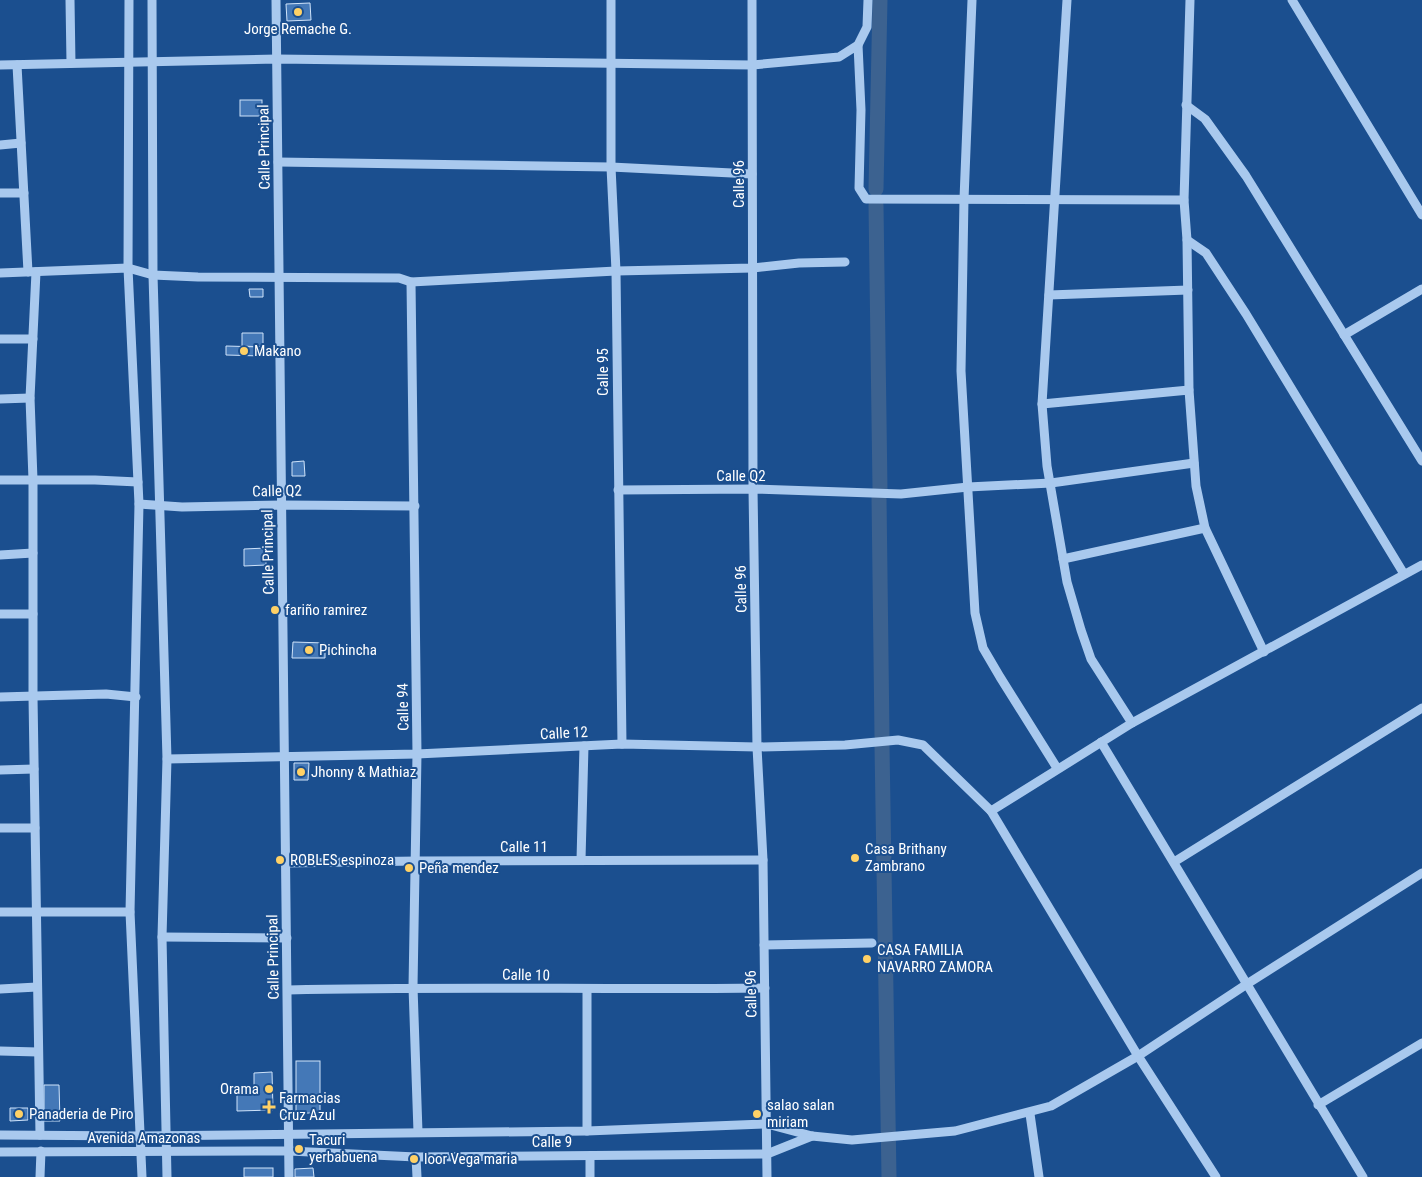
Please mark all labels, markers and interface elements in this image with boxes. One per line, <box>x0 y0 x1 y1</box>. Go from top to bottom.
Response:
marker: Jorge Remache G. <box>292 6 304 18</box>
place label: Jorge Remache G. <box>244 20 352 38</box>
street label: Calle Principal <box>254 104 274 190</box>
street label: Calle 96 <box>730 160 748 208</box>
place label: Makano <box>254 342 301 360</box>
marker: Makano <box>238 345 250 357</box>
street label: Calle 95 <box>594 348 612 396</box>
street label: Calle Q2 <box>716 467 766 485</box>
street label: Calle Q2 <box>252 482 302 500</box>
street label: Calle Principal <box>258 509 278 595</box>
street label: Calle 96 <box>732 565 750 613</box>
place label: fariño ramirez <box>285 601 367 619</box>
marker: fariño ramirez <box>269 604 281 616</box>
place label: Pichincha <box>319 641 377 659</box>
marker: Pichincha <box>303 644 315 656</box>
street label: Calle 94 <box>394 683 412 731</box>
street label: Calle 12 <box>540 723 588 743</box>
place label: Jhonny & Mathiaz <box>311 763 416 781</box>
marker: Jhonny & Mathiaz <box>295 766 307 778</box>
street label: Calle 11 <box>500 838 548 856</box>
place label: Casa Brithany Zambrano <box>865 840 947 875</box>
place label: ROBLES espinoza <box>290 851 394 869</box>
marker: Casa Brithany Zambrano <box>849 852 861 864</box>
marker: ROBLES espinoza <box>274 854 286 866</box>
place label: Peña mendez <box>419 859 499 877</box>
marker: Peña mendez <box>403 862 415 874</box>
street label: Calle Principal <box>263 914 283 1000</box>
place label: CASA FAMILIA NAVARRO ZAMORA <box>877 941 993 976</box>
marker: CASA FAMILIA NAVARRO ZAMORA <box>861 953 873 965</box>
street label: Calle 10 <box>502 966 550 984</box>
street label: Calle 96 <box>742 970 760 1018</box>
place label: Orama <box>220 1080 259 1098</box>
marker: Orama <box>263 1083 275 1095</box>
place label: Farmacias Cruz Azul <box>279 1089 341 1124</box>
place label: salao salan miriam <box>767 1096 835 1131</box>
marker: Farmacias Cruz Azul <box>263 1101 275 1113</box>
place label: Panaderia de Piro <box>29 1105 134 1123</box>
marker: Panaderia de Piro <box>13 1108 25 1120</box>
marker: salao salan miriam <box>751 1108 763 1120</box>
street label: Avenida Amazonas <box>88 1129 201 1147</box>
place label: Tacuri yerbabuena <box>309 1131 377 1166</box>
street label: Calle 9 <box>532 1133 572 1151</box>
marker: Tacuri yerbabuena <box>293 1143 305 1155</box>
place label: loor Vega maria <box>424 1150 517 1168</box>
marker: loor Vega maria <box>408 1153 420 1165</box>

